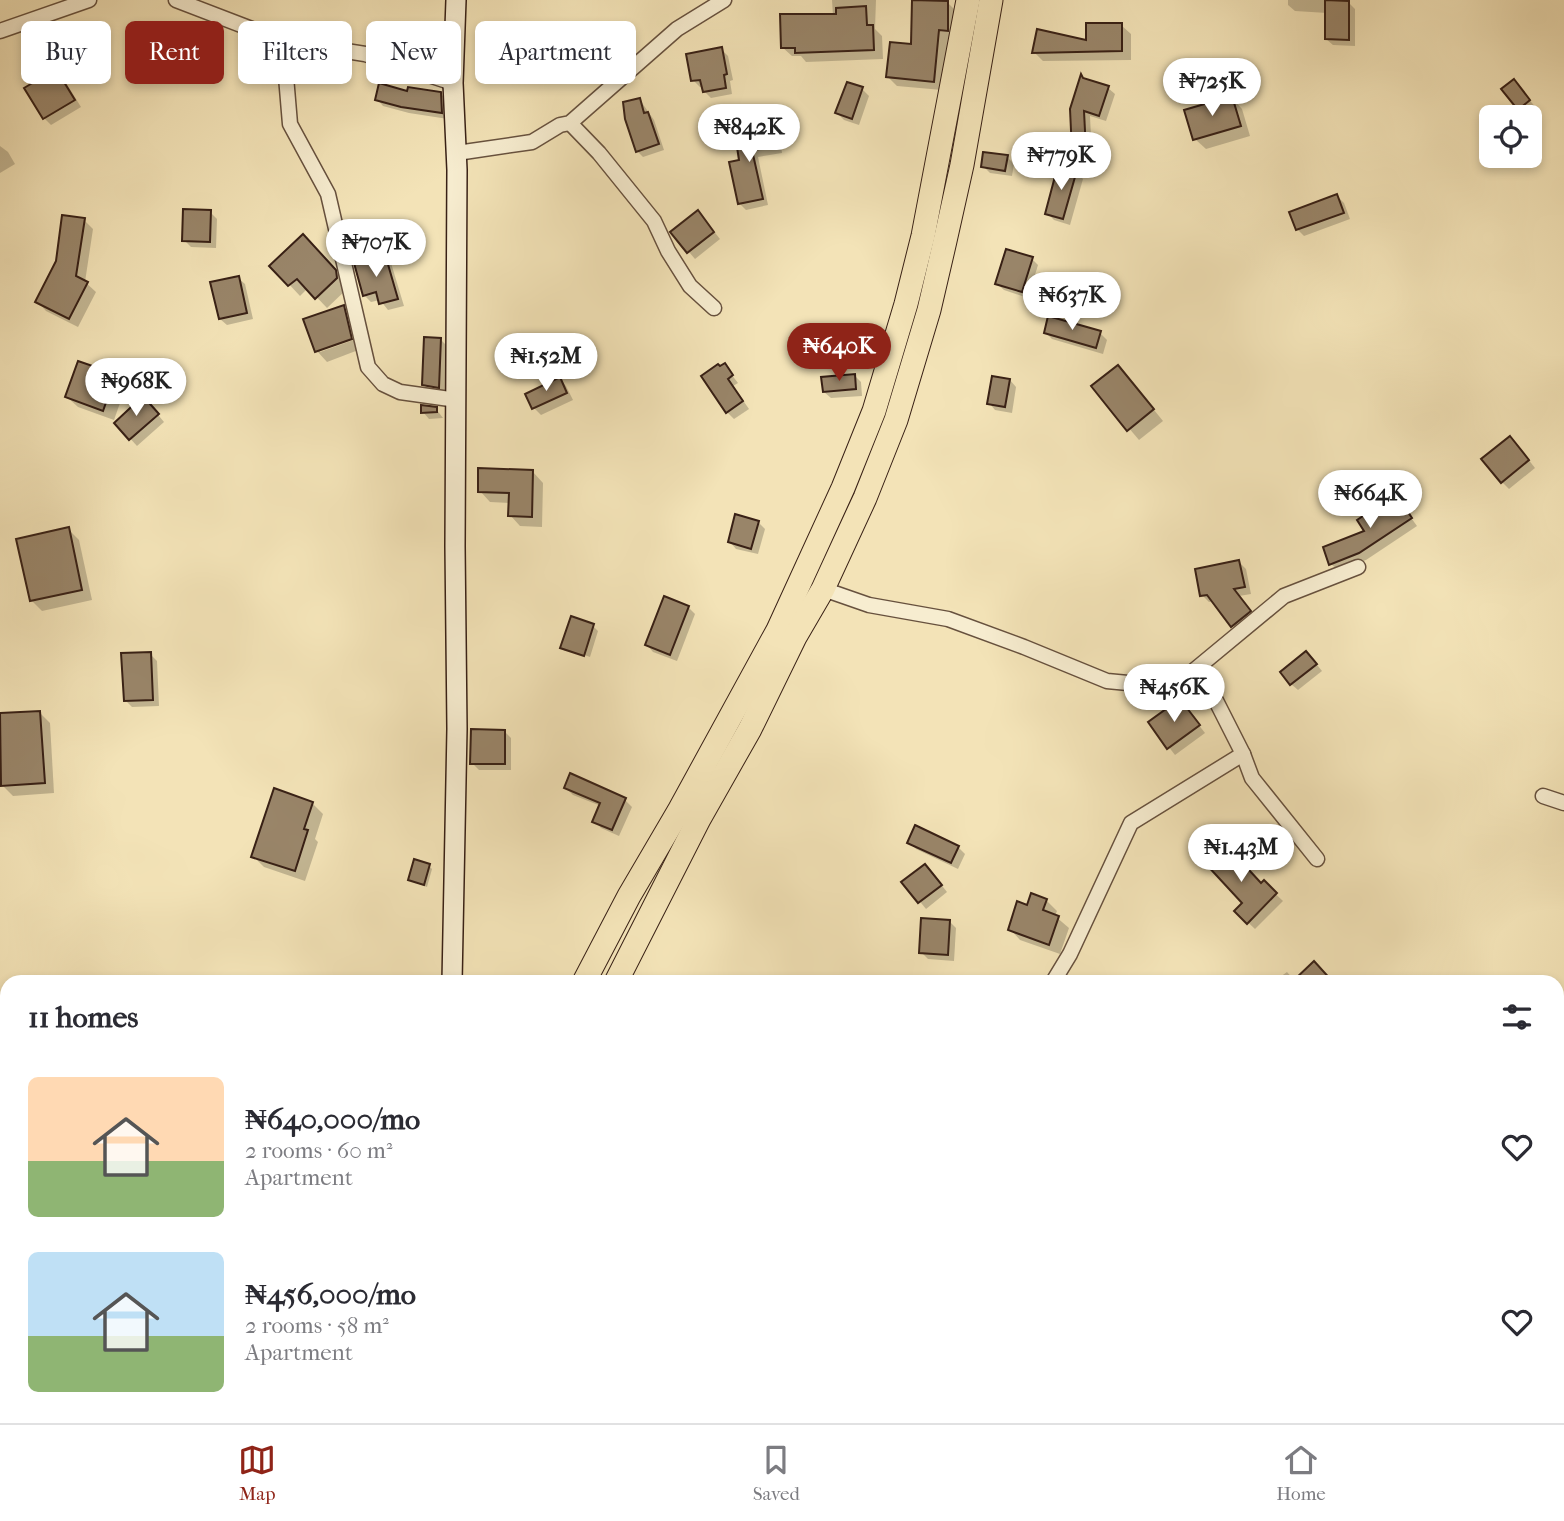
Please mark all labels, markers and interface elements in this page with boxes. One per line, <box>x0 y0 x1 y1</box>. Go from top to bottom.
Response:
chip: Buy <box>21 21 111 84</box>
chip: Rent <box>125 21 224 84</box>
chip: Filters <box>238 21 352 84</box>
chip: New <box>366 21 461 84</box>
chip: Apartment <box>475 21 636 84</box>
pin: ₦725K <box>1163 58 1261 118</box>
text: ₦725K <box>1179 67 1245 94</box>
pin: ₦842K <box>700 104 798 164</box>
map controls <box>1479 105 1542 168</box>
button: locate <box>1479 105 1542 168</box>
text: ₦842K <box>714 113 784 140</box>
pin: ₦779K <box>1012 132 1110 192</box>
text: ₦779K <box>1027 141 1095 168</box>
pin: ₦707K <box>327 219 425 279</box>
text: ₦707K <box>342 228 410 255</box>
pin: ₦637K <box>1023 272 1121 332</box>
text: ₦637K <box>1039 281 1105 308</box>
pin: ₦640K <box>790 324 888 383</box>
text: ₦640K <box>803 332 875 359</box>
pin: ₦1.52M <box>489 334 603 393</box>
text: ₦1.52M <box>510 342 582 369</box>
pin: ₦968K <box>87 358 185 418</box>
text: ₦968K <box>101 367 171 394</box>
pin: ₦664K <box>1321 470 1419 530</box>
text: ₦664K <box>1334 479 1406 506</box>
pin: ₦456K <box>1125 664 1223 724</box>
text: ₦456K <box>1140 673 1208 700</box>
pin: ₦1.43M <box>1184 824 1298 884</box>
text: ₦1.43M <box>1204 833 1278 860</box>
icon: filters <box>1498 998 1536 1036</box>
text: 11 homes <box>28 1000 138 1035</box>
text: ₦640,000/mo <box>245 1102 420 1137</box>
icon: home <box>84 1105 168 1189</box>
icon: heart <box>1498 1128 1536 1166</box>
text: 2 rooms · 60 m² <box>245 1137 392 1164</box>
text: Apartment <box>245 1164 353 1191</box>
text: ₦456,000/mo <box>245 1277 416 1312</box>
icon: home <box>84 1280 168 1364</box>
icon: heart <box>1498 1303 1536 1341</box>
text: 2 rooms · 58 m² <box>245 1312 389 1339</box>
text: Apartment <box>245 1339 353 1366</box>
tab: Map <box>238 1441 276 1505</box>
tab: Saved <box>753 1441 800 1505</box>
tab: Home <box>1276 1441 1326 1505</box>

